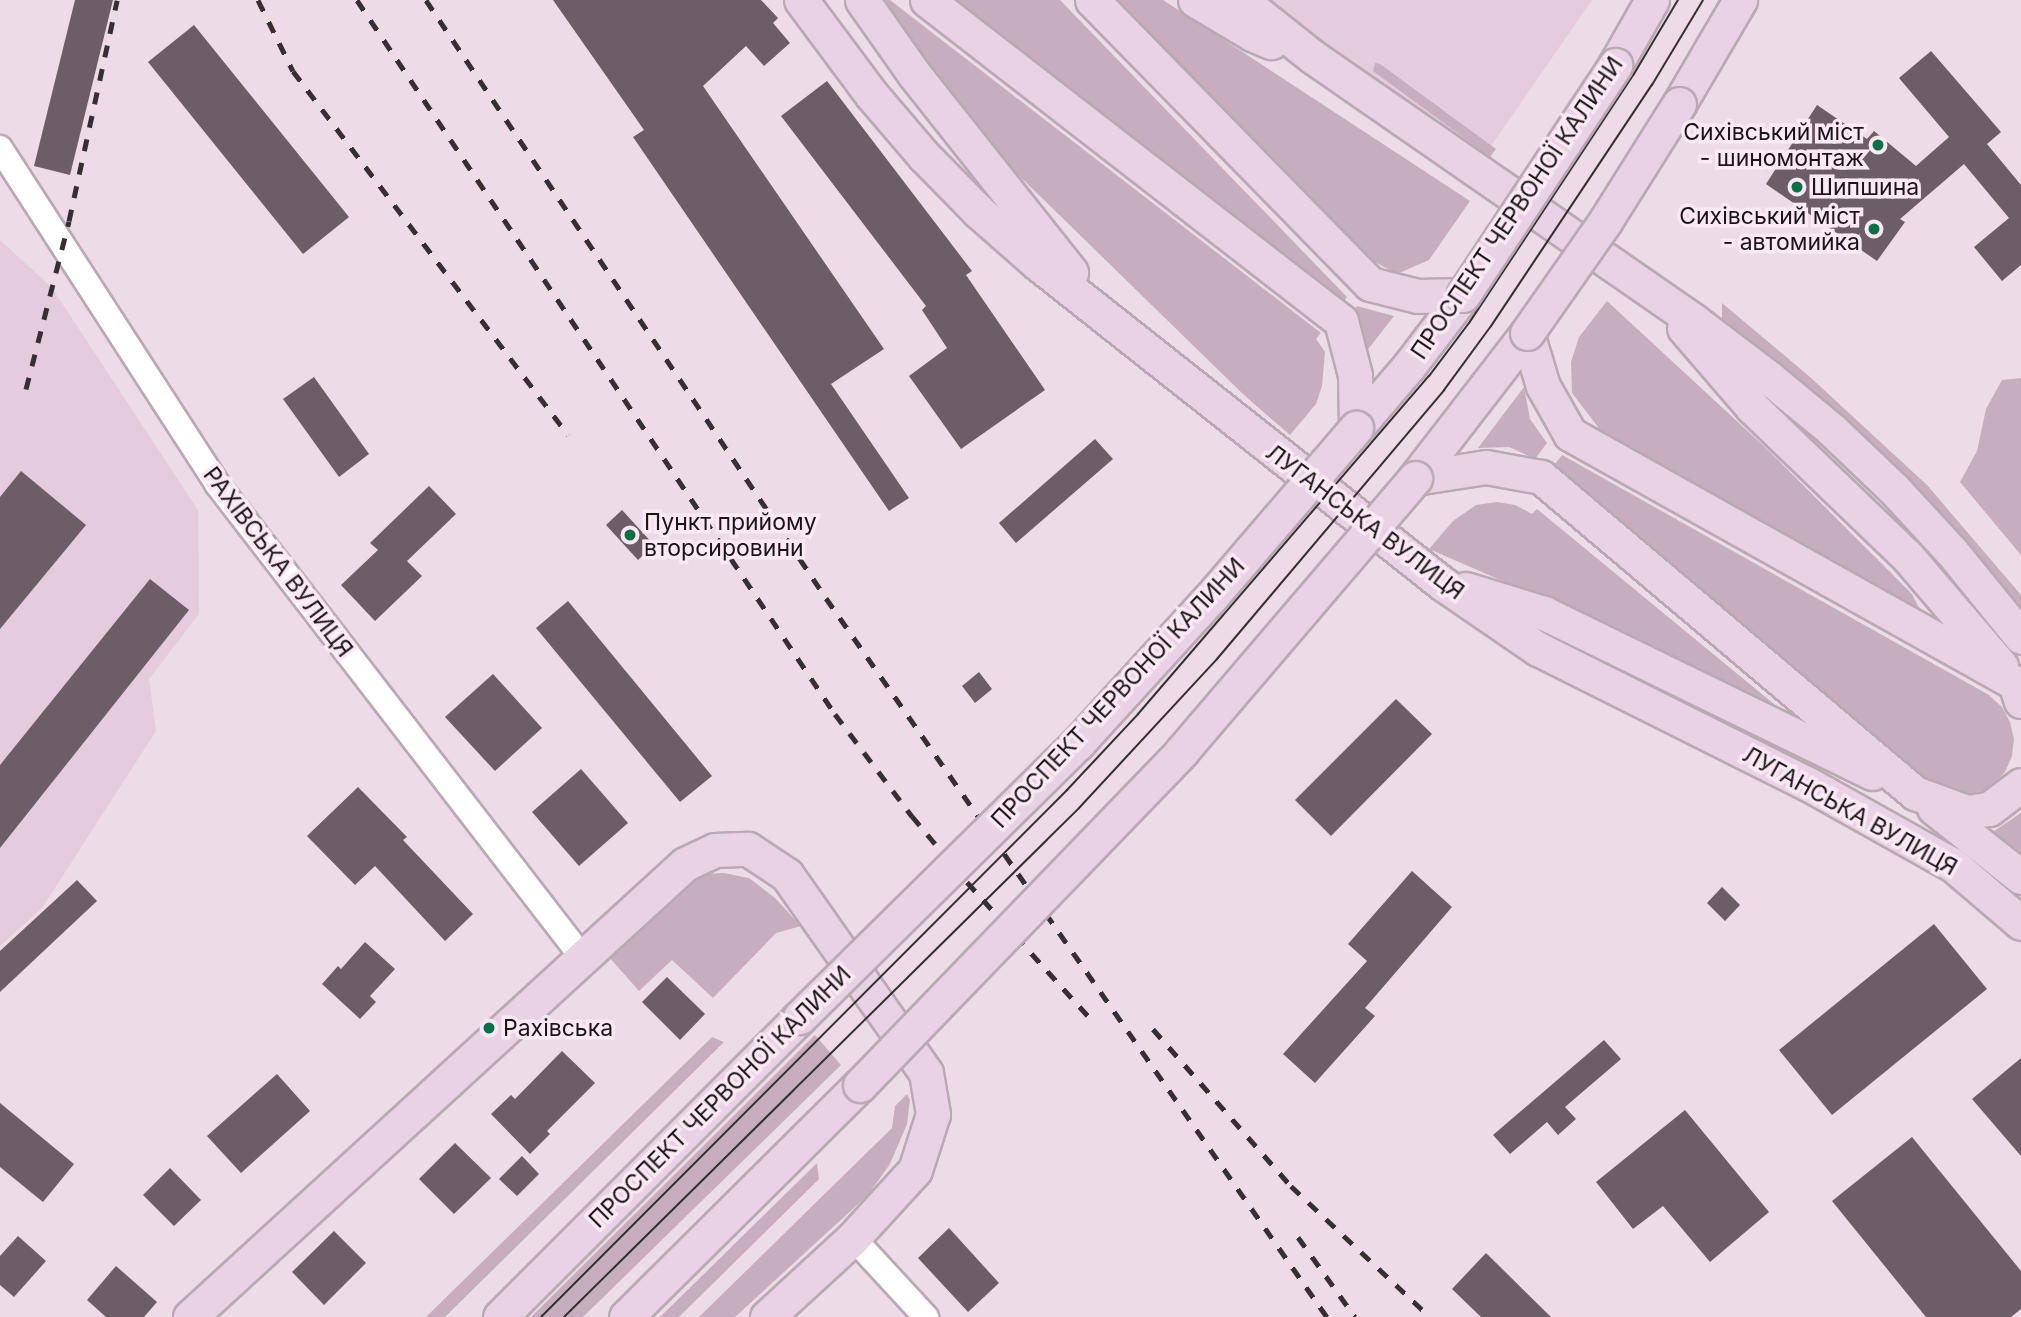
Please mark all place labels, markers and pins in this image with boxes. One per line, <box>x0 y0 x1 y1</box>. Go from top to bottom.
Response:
place label: Сихівський міст - шиномонтаж <box>1683 118 1864 172</box>
marker: Сихівський міст - шиномонтаж <box>1870 137 1886 153</box>
place label: Шипшина <box>1811 173 1919 201</box>
marker: Шипшина <box>1789 179 1805 195</box>
place label: Сихівський міст - автомийка <box>1679 202 1860 256</box>
marker: Сихівський міст - автомийка <box>1866 221 1882 237</box>
place label: Пункт прийому вторсировини <box>644 508 817 562</box>
marker: Пункт прийому вторсировини <box>622 527 638 543</box>
place label: Рахівська <box>503 1014 613 1042</box>
marker: Рахівська <box>481 1020 497 1036</box>

